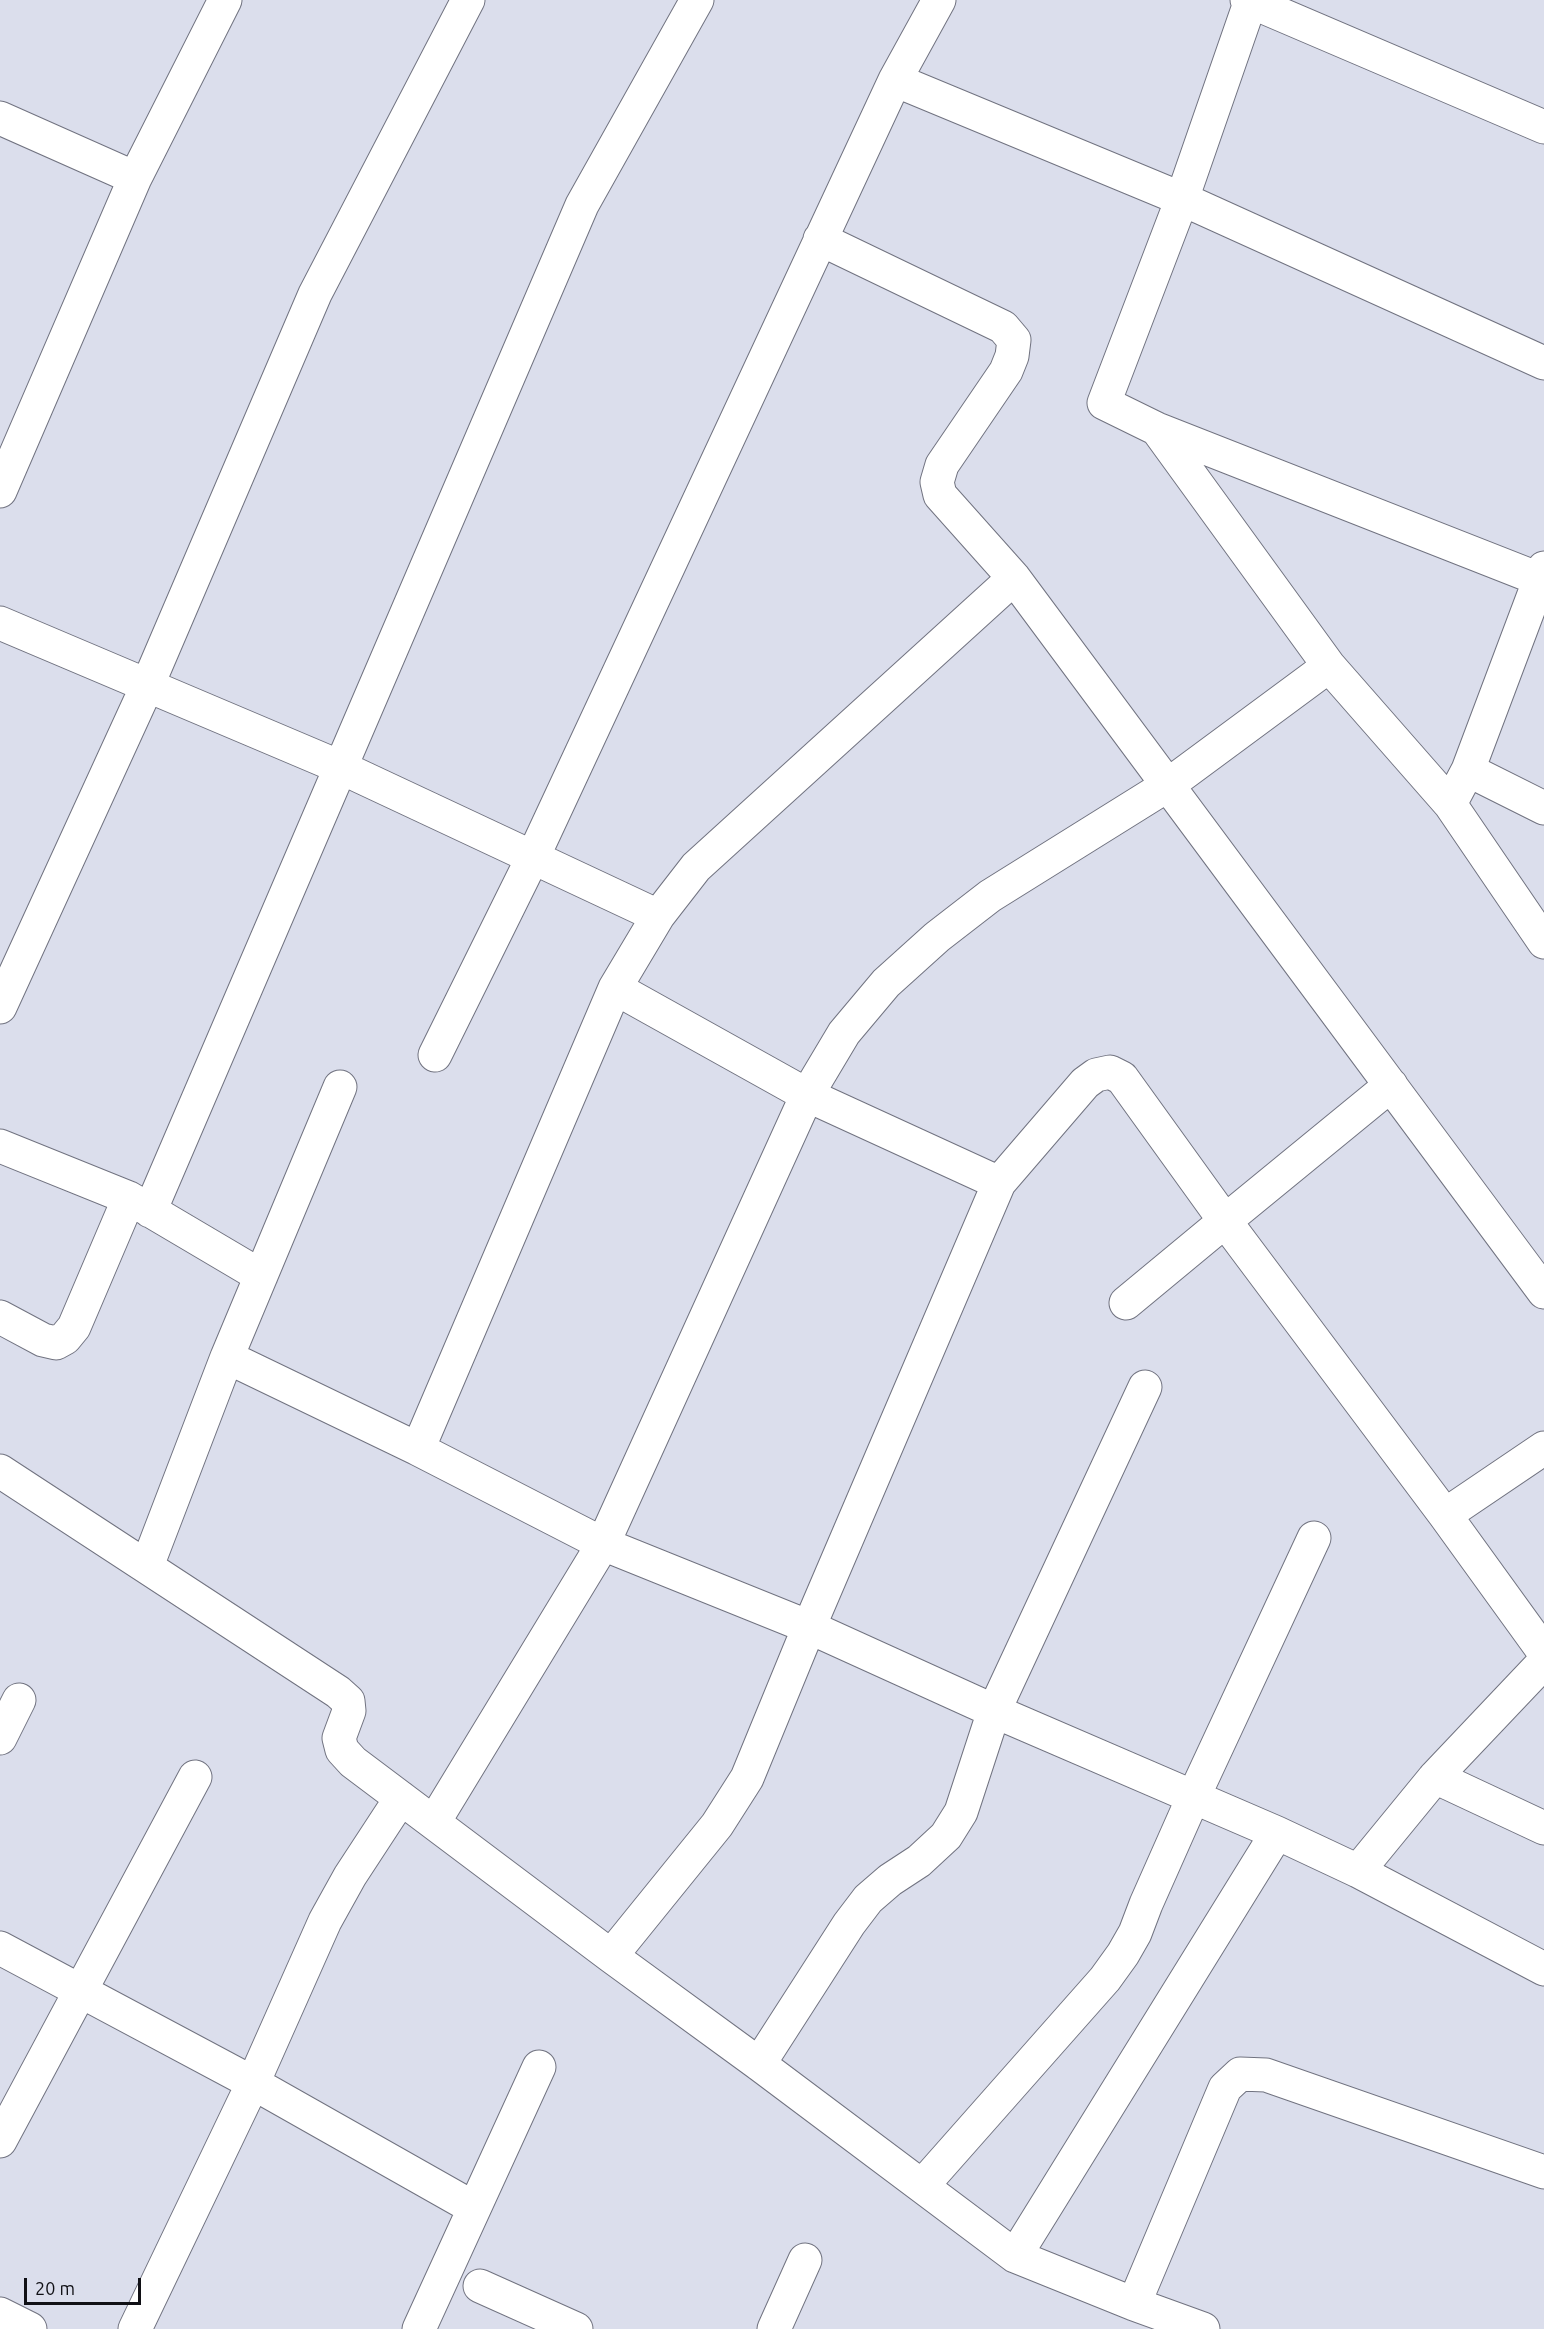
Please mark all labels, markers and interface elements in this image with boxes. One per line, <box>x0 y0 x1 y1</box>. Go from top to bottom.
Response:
scale bar <box>27 2266 144 2304</box>
text: 20 m <box>35 2278 75 2298</box>

